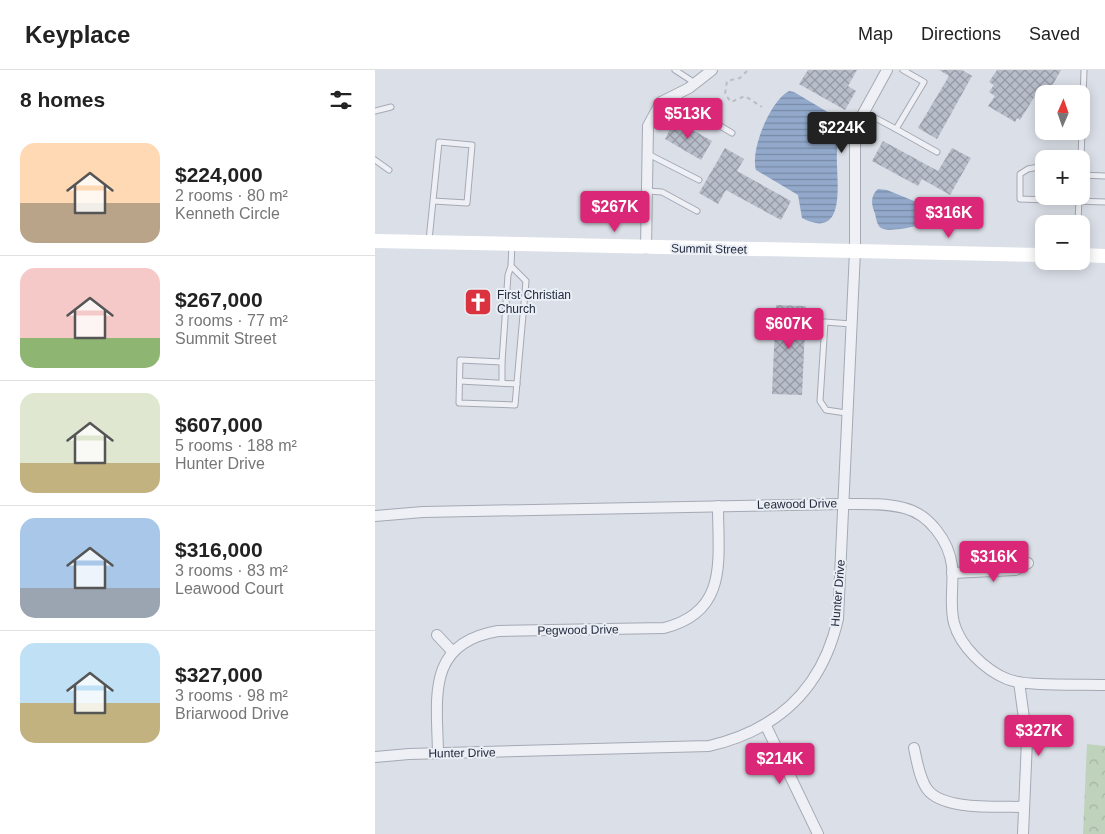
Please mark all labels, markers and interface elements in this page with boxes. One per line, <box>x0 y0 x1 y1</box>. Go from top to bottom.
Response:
text: Keyplace <box>25 21 130 48</box>
text: Map <box>858 24 893 44</box>
text: Directions <box>921 24 1001 44</box>
text: Saved <box>1029 24 1080 44</box>
north arrow <box>1035 85 1090 140</box>
map controls <box>1035 85 1090 270</box>
icon: filters <box>327 86 355 114</box>
text: 8 homes <box>20 88 105 111</box>
pin: $513K <box>653 98 723 140</box>
text: $513K <box>664 105 712 122</box>
pin: $224K <box>807 112 877 154</box>
text: $224K <box>818 119 866 136</box>
button: + <box>1035 150 1090 205</box>
icon: home <box>60 163 120 223</box>
text: $224,000 <box>175 163 263 186</box>
text: 2 rooms · 80 m² <box>175 187 288 204</box>
pin: $267K <box>580 190 650 233</box>
pin: $316K <box>914 196 984 239</box>
text: $267K <box>591 198 639 215</box>
text: $316K <box>925 204 973 221</box>
text: Kenneth Circle <box>175 205 280 222</box>
button: − <box>1035 215 1090 270</box>
street label: Summit Street <box>671 241 748 257</box>
church icon: First Christian Church <box>463 287 493 317</box>
icon: home <box>60 288 120 348</box>
text: $267,000 <box>175 288 263 311</box>
place label: First Christian Church <box>497 288 571 316</box>
pin: $607K <box>754 308 824 350</box>
text: 3 rooms · 77 m² <box>175 312 288 329</box>
text: $607K <box>765 315 813 332</box>
text: Summit Street <box>175 330 276 347</box>
icon: home <box>60 413 120 473</box>
text: $607,000 <box>175 413 263 436</box>
text: 5 rooms · 188 m² <box>175 437 297 454</box>
text: Hunter Drive <box>175 455 265 472</box>
street label: Leawood Drive <box>757 496 837 512</box>
icon: home <box>60 538 120 598</box>
text: $316,000 <box>175 538 263 561</box>
pin: $316K <box>959 540 1029 583</box>
text: $316K <box>970 548 1018 565</box>
street label: Hunter Drive <box>828 559 848 627</box>
text: 3 rooms · 83 m² <box>175 562 288 579</box>
text: Leawood Court <box>175 580 284 597</box>
street label: Pegwood Drive <box>537 622 619 638</box>
icon: home <box>60 663 120 723</box>
text: $327,000 <box>175 663 263 686</box>
text: 3 rooms · 98 m² <box>175 687 288 704</box>
text: Briarwood Drive <box>175 705 289 722</box>
pin: $327K <box>1004 714 1074 757</box>
text: $327K <box>1015 722 1063 739</box>
pin: $214K <box>745 742 815 785</box>
street label: Hunter Drive <box>428 745 496 761</box>
text: $214K <box>756 750 804 767</box>

